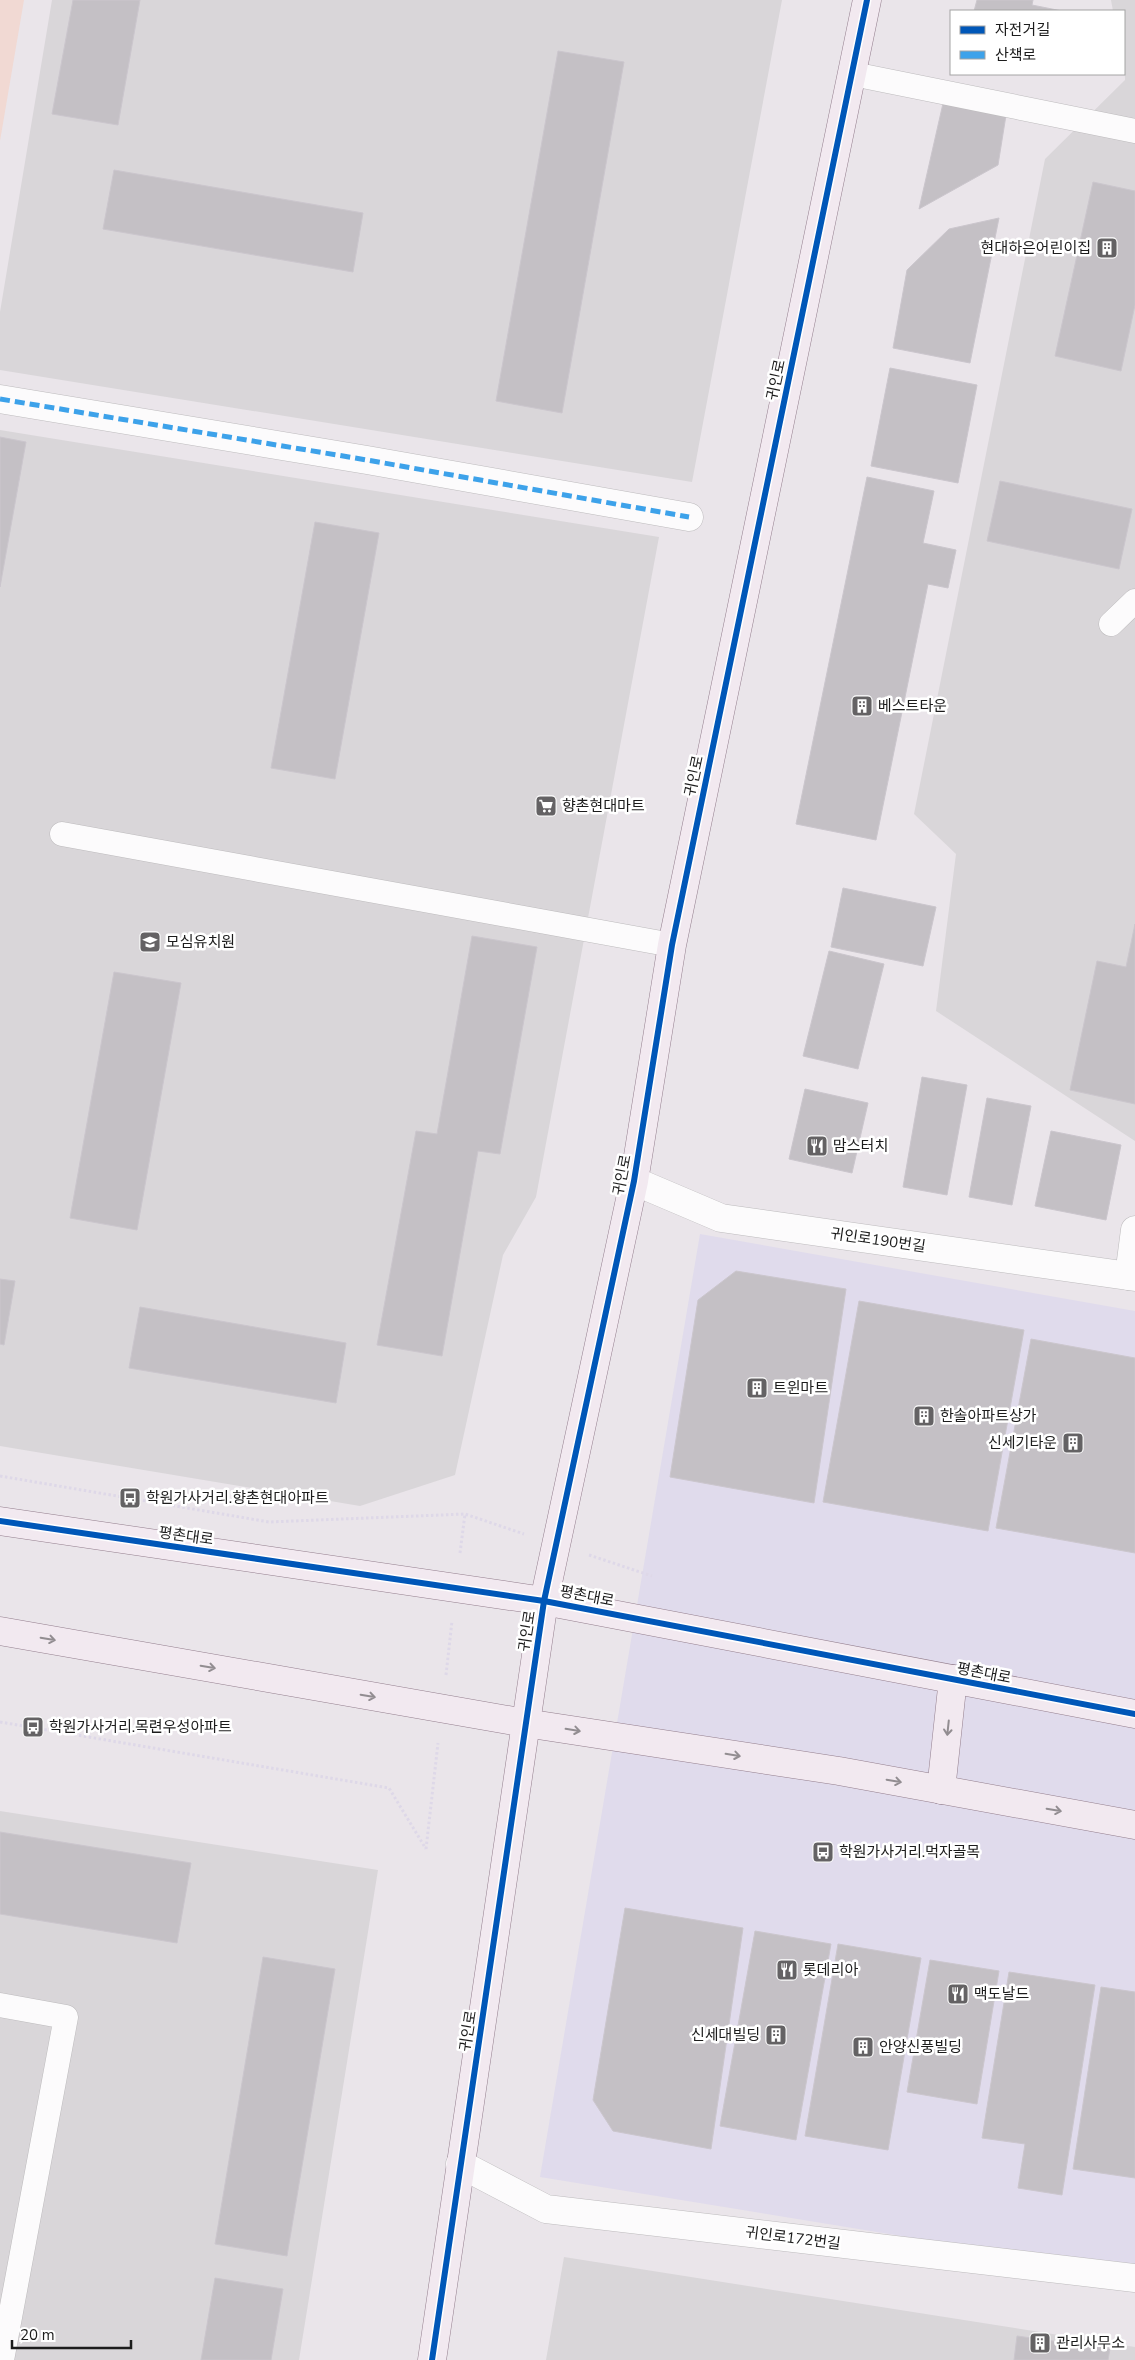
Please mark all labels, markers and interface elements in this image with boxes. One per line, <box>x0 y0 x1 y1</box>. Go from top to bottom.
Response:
legend <box>950 10 1125 75</box>
text: 자전거길 <box>995 20 1050 40</box>
text: 산책로 <box>995 45 1036 65</box>
building icon: 현대하은어린이집 <box>1095 236 1119 260</box>
place label: 현대하은어린이집 <box>981 238 1091 258</box>
street label: 귀인로 <box>762 358 790 402</box>
building icon: 베스트타운 <box>850 694 874 718</box>
place label: 베스트타운 <box>878 696 947 716</box>
street label: 귀인로 <box>680 754 708 798</box>
supermarket icon: 향촌현대마트 <box>534 794 558 818</box>
place label: 향촌현대마트 <box>562 796 645 816</box>
school or university icon: 모심유치원 <box>138 930 162 954</box>
place label: 모심유치원 <box>166 932 235 952</box>
restaurant icon: 맘스터치 <box>805 1134 829 1158</box>
place label: 맘스터치 <box>833 1136 888 1156</box>
street label: 귀인로 <box>608 1153 636 1197</box>
street label: 귀인로190번길 <box>829 1223 927 1257</box>
building icon: 트윈마트 <box>745 1376 769 1400</box>
place label: 트윈마트 <box>773 1378 828 1398</box>
building icon: 한솔아파트상가 <box>912 1404 936 1428</box>
place label: 한솔아파트상가 <box>940 1406 1037 1426</box>
building icon: 신세기타운 <box>1061 1431 1085 1455</box>
place label: 신세기타운 <box>988 1433 1057 1453</box>
bus stop icon: 학원가사거리.향촌현대아파트 <box>118 1486 142 1510</box>
place label: 학원가사거리.향촌현대아파트 <box>146 1488 329 1508</box>
street label: 평촌대로 <box>157 1522 215 1550</box>
street label: 평촌대로 <box>558 1581 616 1611</box>
street label: 귀인로 <box>514 1609 540 1653</box>
one-way arrow <box>40 1635 56 1644</box>
street label: 평촌대로 <box>955 1658 1013 1688</box>
one-way arrow <box>200 1663 216 1673</box>
one-way arrow <box>360 1691 376 1701</box>
bus stop icon: 학원가사거리.목련우성아파트 <box>21 1715 45 1739</box>
place label: 학원가사거리.목련우성아파트 <box>49 1717 232 1737</box>
one-way arrow <box>943 1720 953 1736</box>
one-way arrow <box>564 1726 580 1736</box>
one-way arrow <box>725 1750 741 1760</box>
one-way arrow <box>885 1777 901 1786</box>
one-way arrow <box>1045 1805 1061 1815</box>
bus stop icon: 학원가사거리.먹자골목 <box>811 1840 835 1864</box>
place label: 학원가사거리.먹자골목 <box>839 1842 980 1862</box>
restaurant icon: 롯데리아 <box>775 1958 799 1982</box>
place label: 롯데리아 <box>803 1960 858 1980</box>
restaurant icon: 맥도날드 <box>946 1982 970 2006</box>
place label: 맥도날드 <box>974 1984 1029 2004</box>
street label: 귀인로 <box>455 2009 481 2053</box>
building icon: 신세대빌딩 <box>764 2023 788 2047</box>
place label: 신세대빌딩 <box>691 2025 760 2045</box>
building icon: 안양신풍빌딩 <box>851 2035 875 2059</box>
place label: 안양신풍빌딩 <box>879 2037 962 2057</box>
street label: 귀인로172번길 <box>744 2222 842 2254</box>
scale bar <box>12 2318 131 2350</box>
text: 20 m <box>20 2325 55 2345</box>
building icon: 관리사무소 <box>1028 2331 1052 2355</box>
place label: 관리사무소 <box>1056 2333 1125 2353</box>

